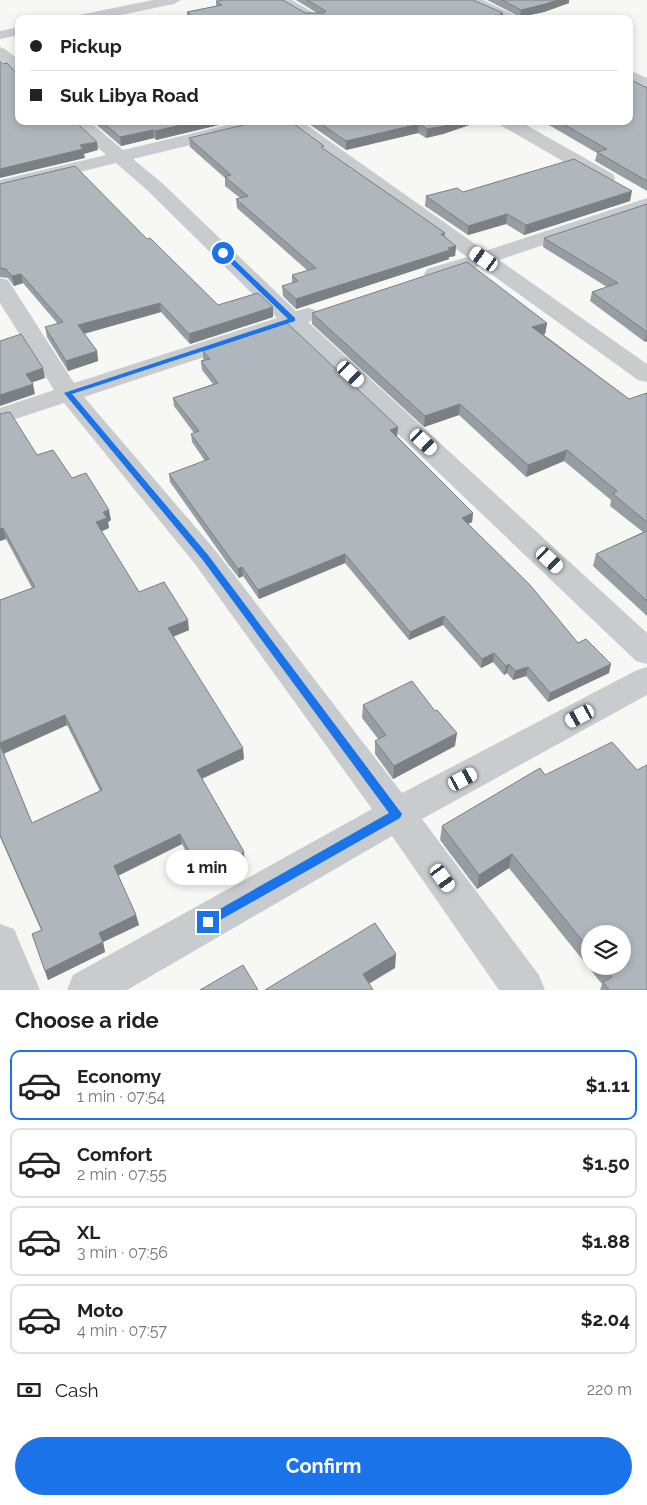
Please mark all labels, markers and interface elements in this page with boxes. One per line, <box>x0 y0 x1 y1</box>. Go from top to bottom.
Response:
text: Pickup <box>60 35 122 57</box>
text: Suk Libya Road <box>60 84 199 106</box>
route start <box>212 242 234 264</box>
car <box>467 244 500 274</box>
car <box>334 358 367 390</box>
car <box>407 426 440 458</box>
car <box>533 544 566 576</box>
car <box>563 702 596 730</box>
car <box>446 765 479 793</box>
callout: 1 min <box>167 850 249 884</box>
text: 1 min <box>187 858 227 877</box>
car <box>428 861 457 895</box>
route end <box>197 911 219 933</box>
map controls <box>581 925 631 975</box>
button: layers <box>581 925 631 975</box>
text: Choose a ride <box>15 1007 159 1033</box>
icon: car <box>17 1063 62 1108</box>
text: Economy <box>77 1065 161 1087</box>
text: $1.11 <box>586 1074 630 1096</box>
text: 1 min · 07:54 <box>77 1087 165 1106</box>
icon: car <box>17 1141 62 1186</box>
text: Comfort <box>77 1143 152 1165</box>
text: $1.50 <box>582 1152 630 1174</box>
text: 2 min · 07:55 <box>77 1165 167 1184</box>
icon: car <box>17 1219 62 1264</box>
text: XL <box>77 1221 100 1243</box>
text: $1.88 <box>581 1230 630 1252</box>
text: 3 min · 07:56 <box>77 1243 168 1262</box>
icon: car <box>17 1297 62 1342</box>
text: Moto <box>77 1299 123 1321</box>
text: $2.04 <box>580 1308 630 1330</box>
text: 4 min · 07:57 <box>77 1321 167 1340</box>
icon: cash <box>15 1376 43 1404</box>
text: Cash <box>55 1379 99 1401</box>
text: 220 m <box>587 1380 632 1399</box>
button: Confirm <box>15 1437 632 1495</box>

